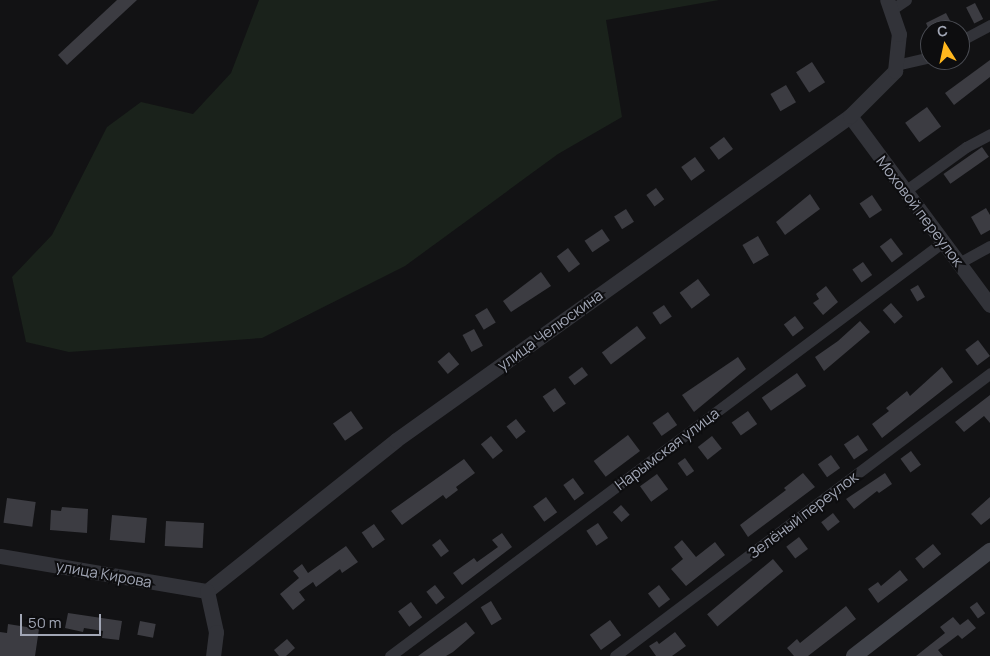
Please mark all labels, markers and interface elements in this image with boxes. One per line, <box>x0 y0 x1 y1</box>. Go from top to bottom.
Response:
north arrow <box>920 20 970 70</box>
text: С <box>936 20 949 41</box>
street label: Моховой переулок <box>873 152 967 270</box>
street label: улица Челюскина <box>494 286 606 374</box>
street label: Нарымская улица <box>611 404 723 494</box>
street label: Зелёный переулок <box>745 468 861 562</box>
street label: улица Кирова <box>55 557 153 591</box>
scale bar <box>22 604 104 636</box>
text: 50 m <box>28 612 62 633</box>

